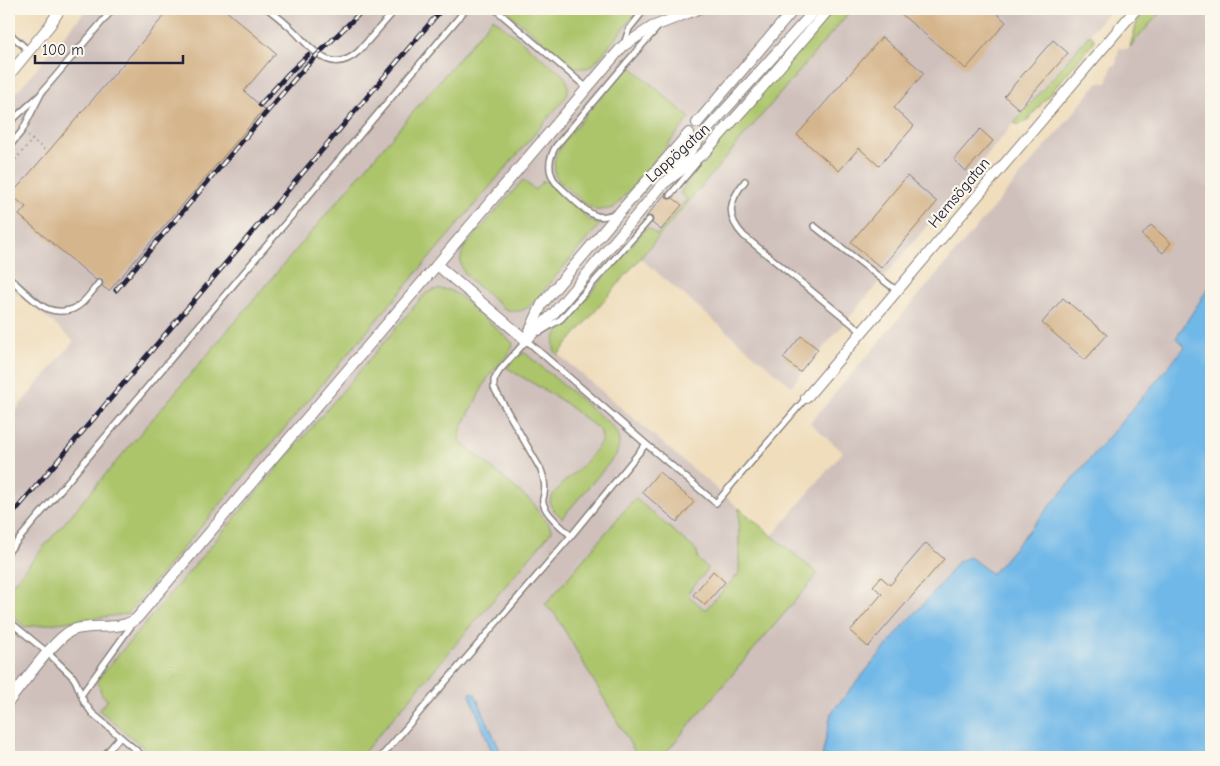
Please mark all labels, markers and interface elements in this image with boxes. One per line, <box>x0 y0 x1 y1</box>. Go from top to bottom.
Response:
scale bar <box>35 32 182 64</box>
text: 100 m <box>42 41 84 59</box>
street label: Lappögatan <box>642 120 714 186</box>
street label: Hemsögatan <box>925 154 993 232</box>

